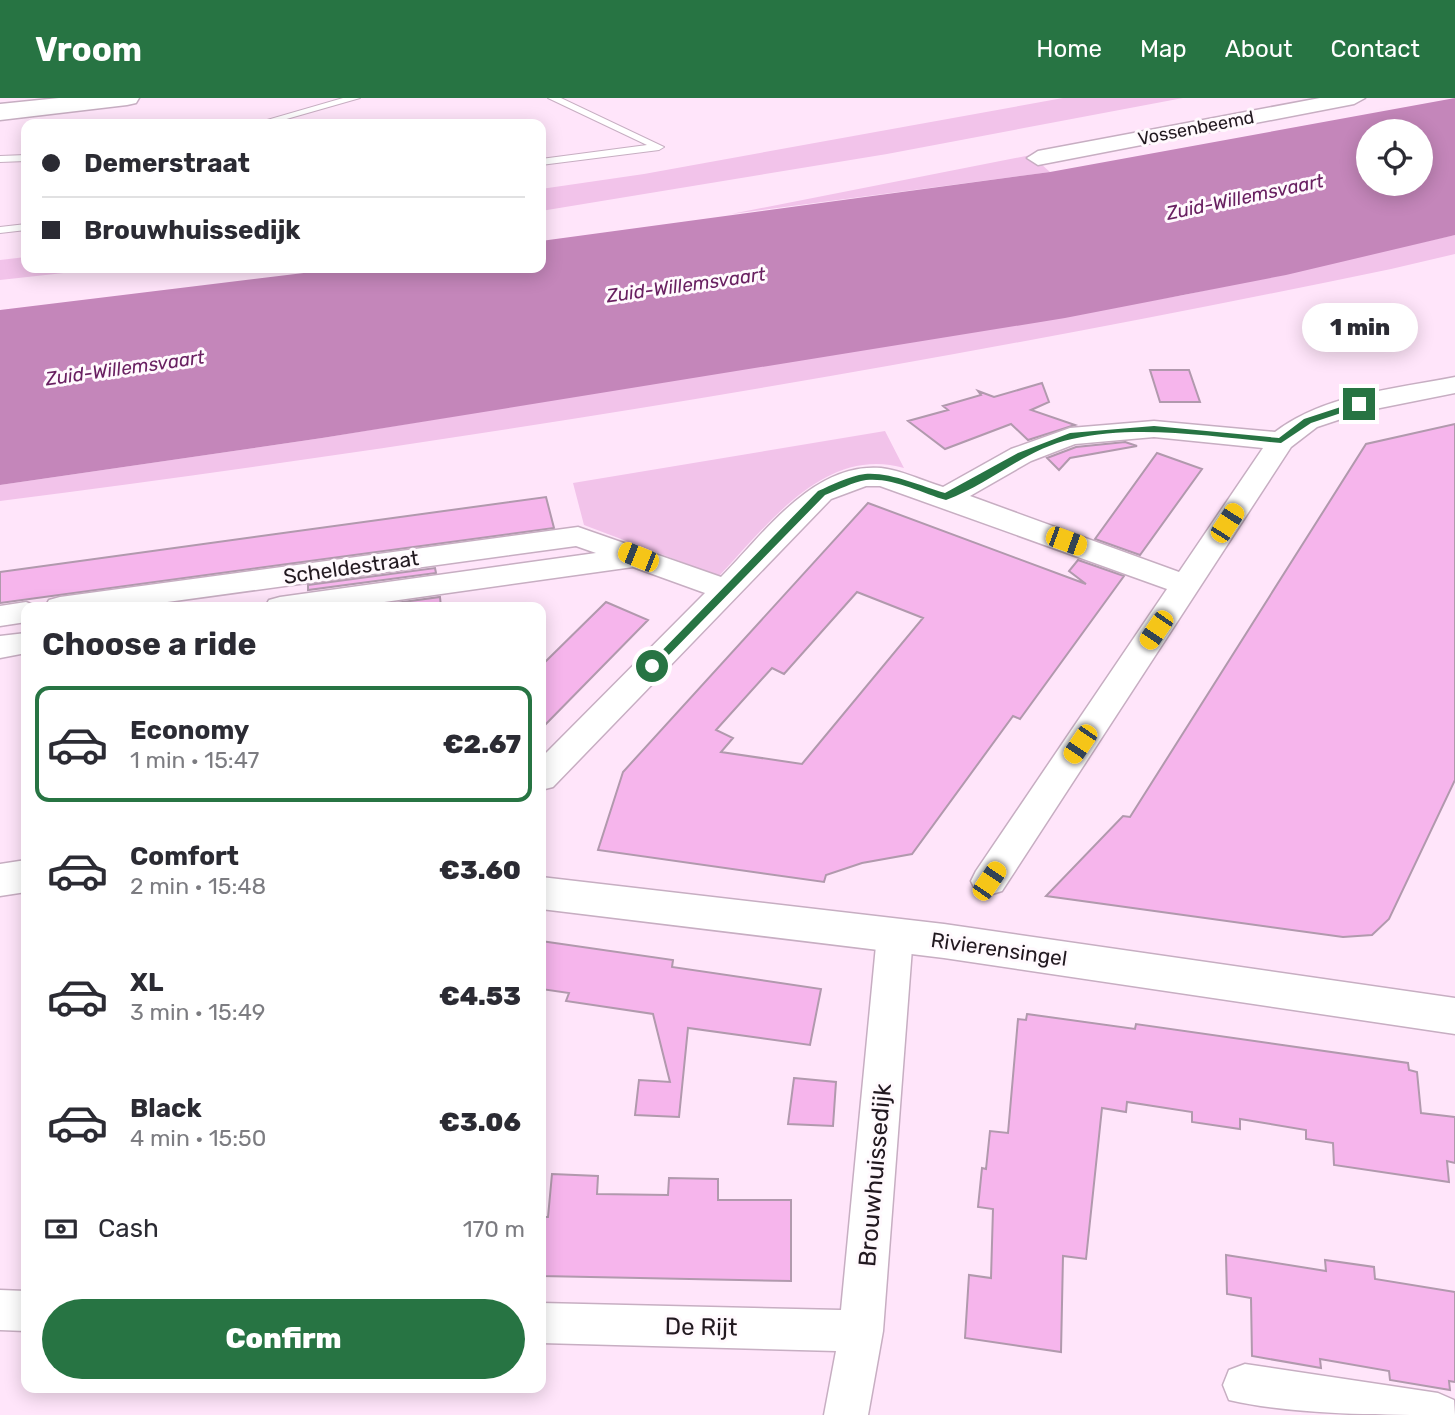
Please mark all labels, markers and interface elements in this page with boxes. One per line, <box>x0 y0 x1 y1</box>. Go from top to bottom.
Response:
text: Vroom <box>35 30 142 69</box>
text: Home <box>1036 35 1102 63</box>
text: Map <box>1140 35 1187 63</box>
text: About <box>1225 35 1293 63</box>
text: Contact <box>1331 35 1420 63</box>
street label: Vossenbeemd <box>1136 106 1256 150</box>
map controls <box>1356 119 1433 196</box>
button: locate <box>1356 119 1433 196</box>
text: Demerstraat <box>84 148 250 179</box>
water label: Zuid-Willemsvaart <box>1163 169 1326 225</box>
text: Brouwhuissedijk <box>84 215 300 246</box>
water label: Zuid-Willemsvaart <box>604 262 768 308</box>
callout: 1 min <box>1301 302 1417 352</box>
text: 1 min <box>1330 313 1390 341</box>
water label: Zuid-Willemsvaart <box>43 345 207 391</box>
route end <box>1343 388 1375 420</box>
car <box>1207 500 1248 546</box>
car <box>1043 524 1090 558</box>
car <box>615 539 662 575</box>
street label: Scheldestraat <box>282 545 420 589</box>
car <box>1136 607 1177 653</box>
text: Choose a ride <box>42 625 256 663</box>
route start <box>636 650 668 682</box>
icon: car <box>46 713 109 776</box>
text: Economy <box>130 715 249 746</box>
car <box>1060 721 1101 767</box>
text: €2.67 <box>443 729 521 760</box>
text: 1 min · 15:47 <box>130 746 259 774</box>
icon: car <box>46 839 109 902</box>
text: Comfort <box>130 841 239 872</box>
text: €3.60 <box>439 855 521 886</box>
car <box>969 858 1010 904</box>
text: 2 min · 15:48 <box>130 872 266 900</box>
street label: Rivierensingel <box>929 927 1069 971</box>
icon: car <box>46 965 109 1028</box>
text: XL <box>130 967 163 998</box>
text: €4.53 <box>439 981 521 1012</box>
text: 3 min · 15:49 <box>130 998 265 1026</box>
street label: Brouwhuissedijk <box>853 1082 897 1268</box>
icon: car <box>46 1091 109 1154</box>
text: Black <box>130 1093 202 1124</box>
text: €3.06 <box>439 1107 521 1138</box>
text: 4 min · 15:50 <box>130 1124 266 1152</box>
icon: cash <box>42 1210 80 1248</box>
text: Cash <box>98 1213 159 1244</box>
text: 170 m <box>463 1215 525 1243</box>
button: Confirm <box>42 1299 525 1379</box>
street label: De Rijt <box>664 1312 738 1342</box>

